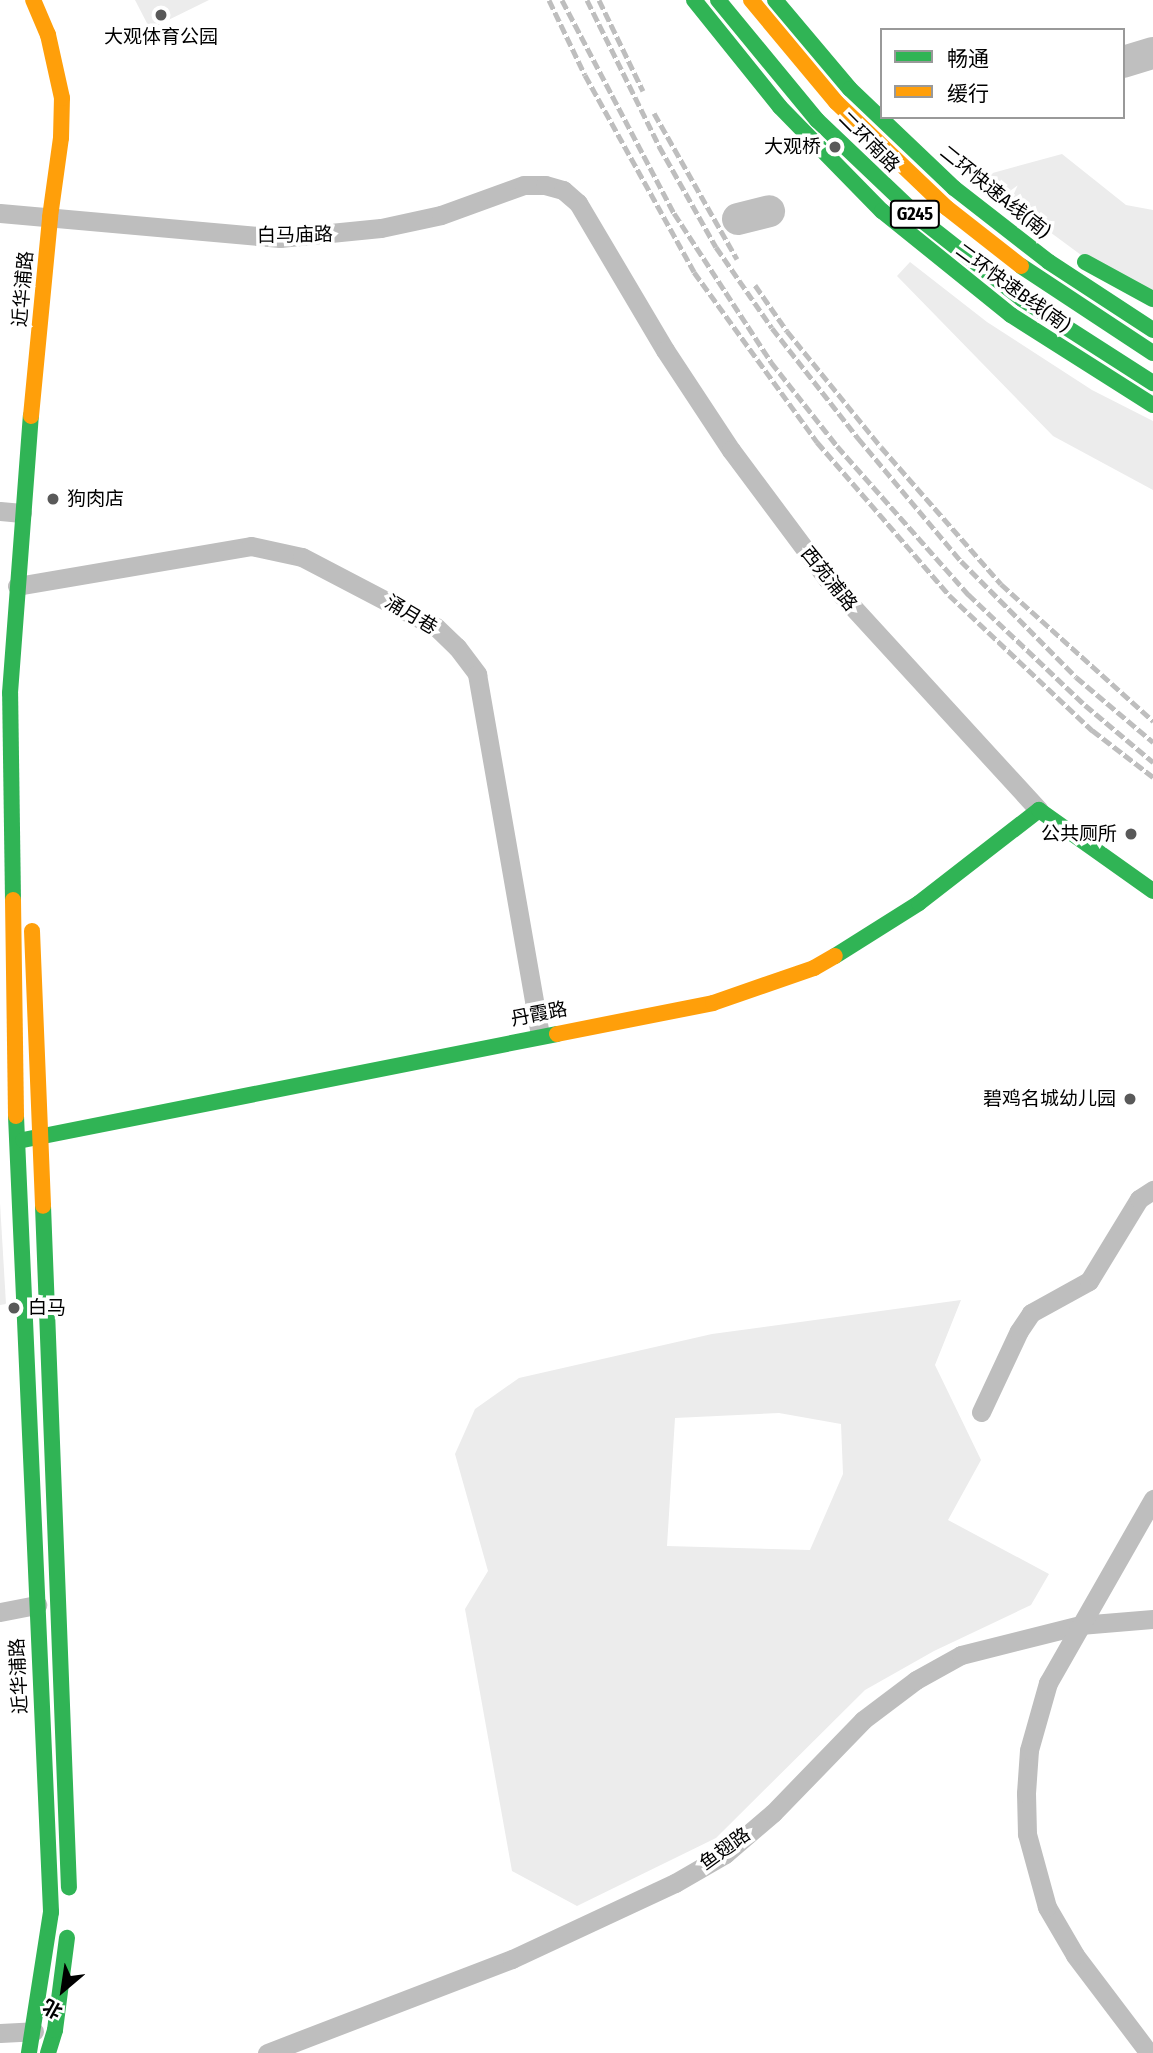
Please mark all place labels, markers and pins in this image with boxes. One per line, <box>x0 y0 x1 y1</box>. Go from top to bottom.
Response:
marker: 大观体育公园 <box>153 7 169 23</box>
place label: 大观体育公园 <box>104 26 218 48</box>
place label: 大观桥 <box>764 136 821 158</box>
marker: 大观桥 <box>827 139 843 155</box>
place label: 狗肉店 <box>67 488 124 510</box>
marker: 狗肉店 <box>45 491 61 507</box>
place label: 公共厕所 <box>1041 823 1117 845</box>
marker: 公共厕所 <box>1123 826 1139 842</box>
place label: 碧鸡名城幼儿园 <box>983 1088 1116 1110</box>
marker: 碧鸡名城幼儿园 <box>1122 1091 1138 1107</box>
place label: 白马 <box>28 1297 66 1319</box>
marker: 白马 <box>6 1300 22 1316</box>

